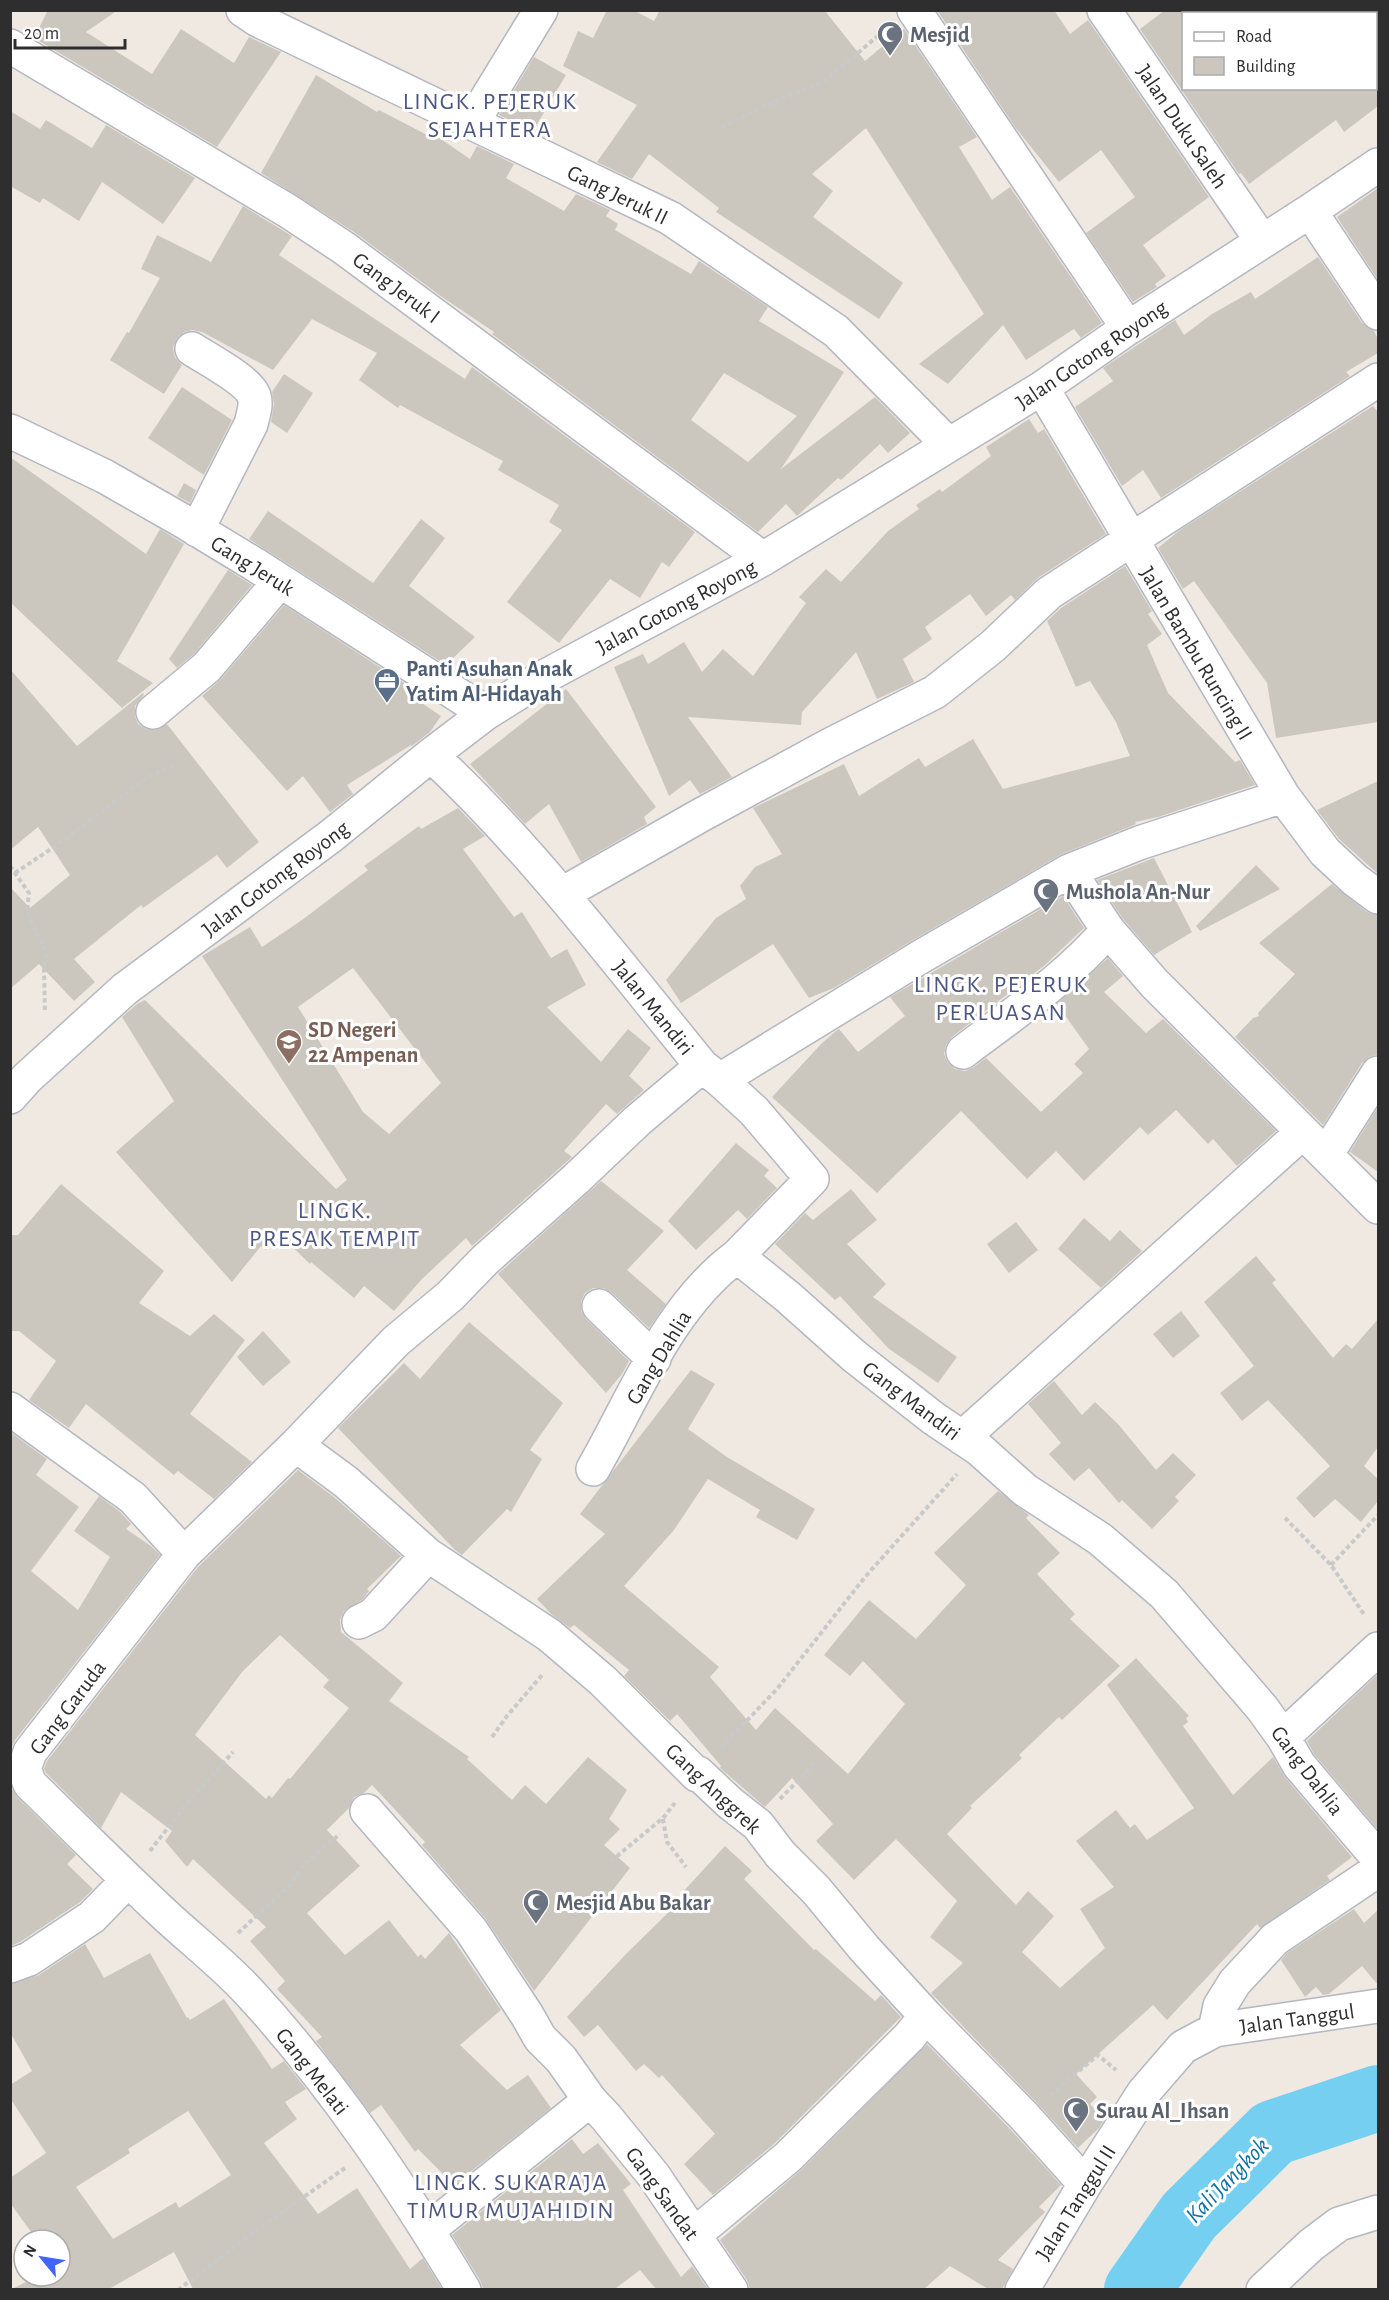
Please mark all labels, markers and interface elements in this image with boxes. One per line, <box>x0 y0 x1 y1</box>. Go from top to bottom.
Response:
scale bar <box>15 12 124 50</box>
legend <box>1182 12 1377 90</box>
mosque icon: Mesjid <box>875 19 905 57</box>
place label: Mesjid <box>910 24 970 47</box>
text: 20 m <box>24 25 59 43</box>
text: Road <box>1236 28 1272 46</box>
text: Building <box>1236 58 1296 76</box>
street label: Jalan Duku Saleh <box>1133 61 1232 193</box>
district label: LINGK. PEJERUK SEJAHTERA <box>403 90 577 142</box>
street label: Gang Jeruk II <box>564 161 671 229</box>
street label: Gang Jeruk I <box>349 248 444 328</box>
street label: Jalan Gotong Royong <box>1012 296 1171 413</box>
street label: Gang Jeruk <box>207 532 298 600</box>
street label: Jalan Gotong Royong <box>593 555 760 658</box>
street label: Jalan Bambu Runcing II <box>1136 563 1257 744</box>
place label: Panti Asuhan Anak Yatim Al-Hidayah <box>406 658 573 706</box>
office icon: Panti Asuhan Anak Yatim Al-Hidayah <box>372 666 402 704</box>
street label: Jalan Gotong Royong <box>198 817 353 941</box>
mosque icon: Mushola An-Nur <box>1031 876 1061 914</box>
place label: Mushola An-Nur <box>1066 881 1211 903</box>
street label: Jalan Mandiri <box>609 956 698 1059</box>
district label: LINGK. PEJERUK PERLUASAN <box>914 973 1088 1025</box>
place label: SD Negeri 22 Ampenan <box>308 1019 418 1066</box>
school or university icon: SD Negeri 22 Ampenan <box>274 1027 304 1065</box>
district label: LINGK. PRESAK TEMPIT <box>249 1199 421 1251</box>
street label: Gang Dahlia <box>622 1307 695 1408</box>
street label: Gang Mandiri <box>858 1357 964 1445</box>
street label: Gang Garuda <box>25 1656 110 1759</box>
street label: Gang Dahlia <box>1267 1722 1348 1819</box>
street label: Gang Anggrek <box>662 1739 765 1838</box>
mosque icon: Mesjid Abu Bakar <box>521 1887 551 1925</box>
place label: Mesjid Abu Bakar <box>556 1892 711 1915</box>
street label: Jalan Tanggul <box>1238 2000 1356 2038</box>
street label: Gang Melati <box>272 2024 353 2119</box>
mosque icon: Surau Al_Ihsan <box>1061 2095 1091 2133</box>
place label: Surau Al_Ihsan <box>1096 2100 1229 2122</box>
water label: Kali Jangkok <box>1182 2134 1274 2228</box>
street label: Jalan Tanggul II <box>1032 2141 1120 2264</box>
street label: Gang Sandat <box>621 2143 703 2244</box>
district label: LINGK. SUKARAJA TIMUR MUJAHIDIN <box>407 2171 615 2223</box>
north arrow <box>12 2228 72 2288</box>
text: N <box>20 2242 40 2260</box>

